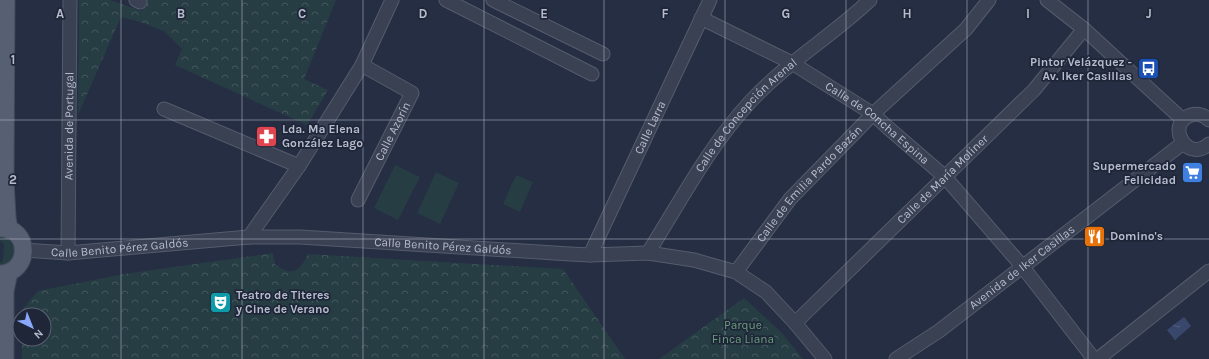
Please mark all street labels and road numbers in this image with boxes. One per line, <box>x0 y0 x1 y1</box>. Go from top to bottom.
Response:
street label: Calle de Concepción Arenal <box>692 55 800 175</box>
street label: Avenida de Portugal <box>62 72 76 180</box>
street label: Calle de Concha Espina <box>823 79 932 167</box>
street label: Calle Azorín <box>372 99 413 163</box>
street label: Calle Larra <box>632 99 669 156</box>
street label: Calle de Emilia Pardo Bazán <box>754 123 865 245</box>
street label: Calle de María Moliner <box>894 131 991 227</box>
street label: Avenida de Iker Casillas <box>966 222 1077 312</box>
street label: Calle Benito Pérez Galdós <box>51 235 189 260</box>
street label: Calle Benito Pérez Galdós <box>374 235 512 257</box>

